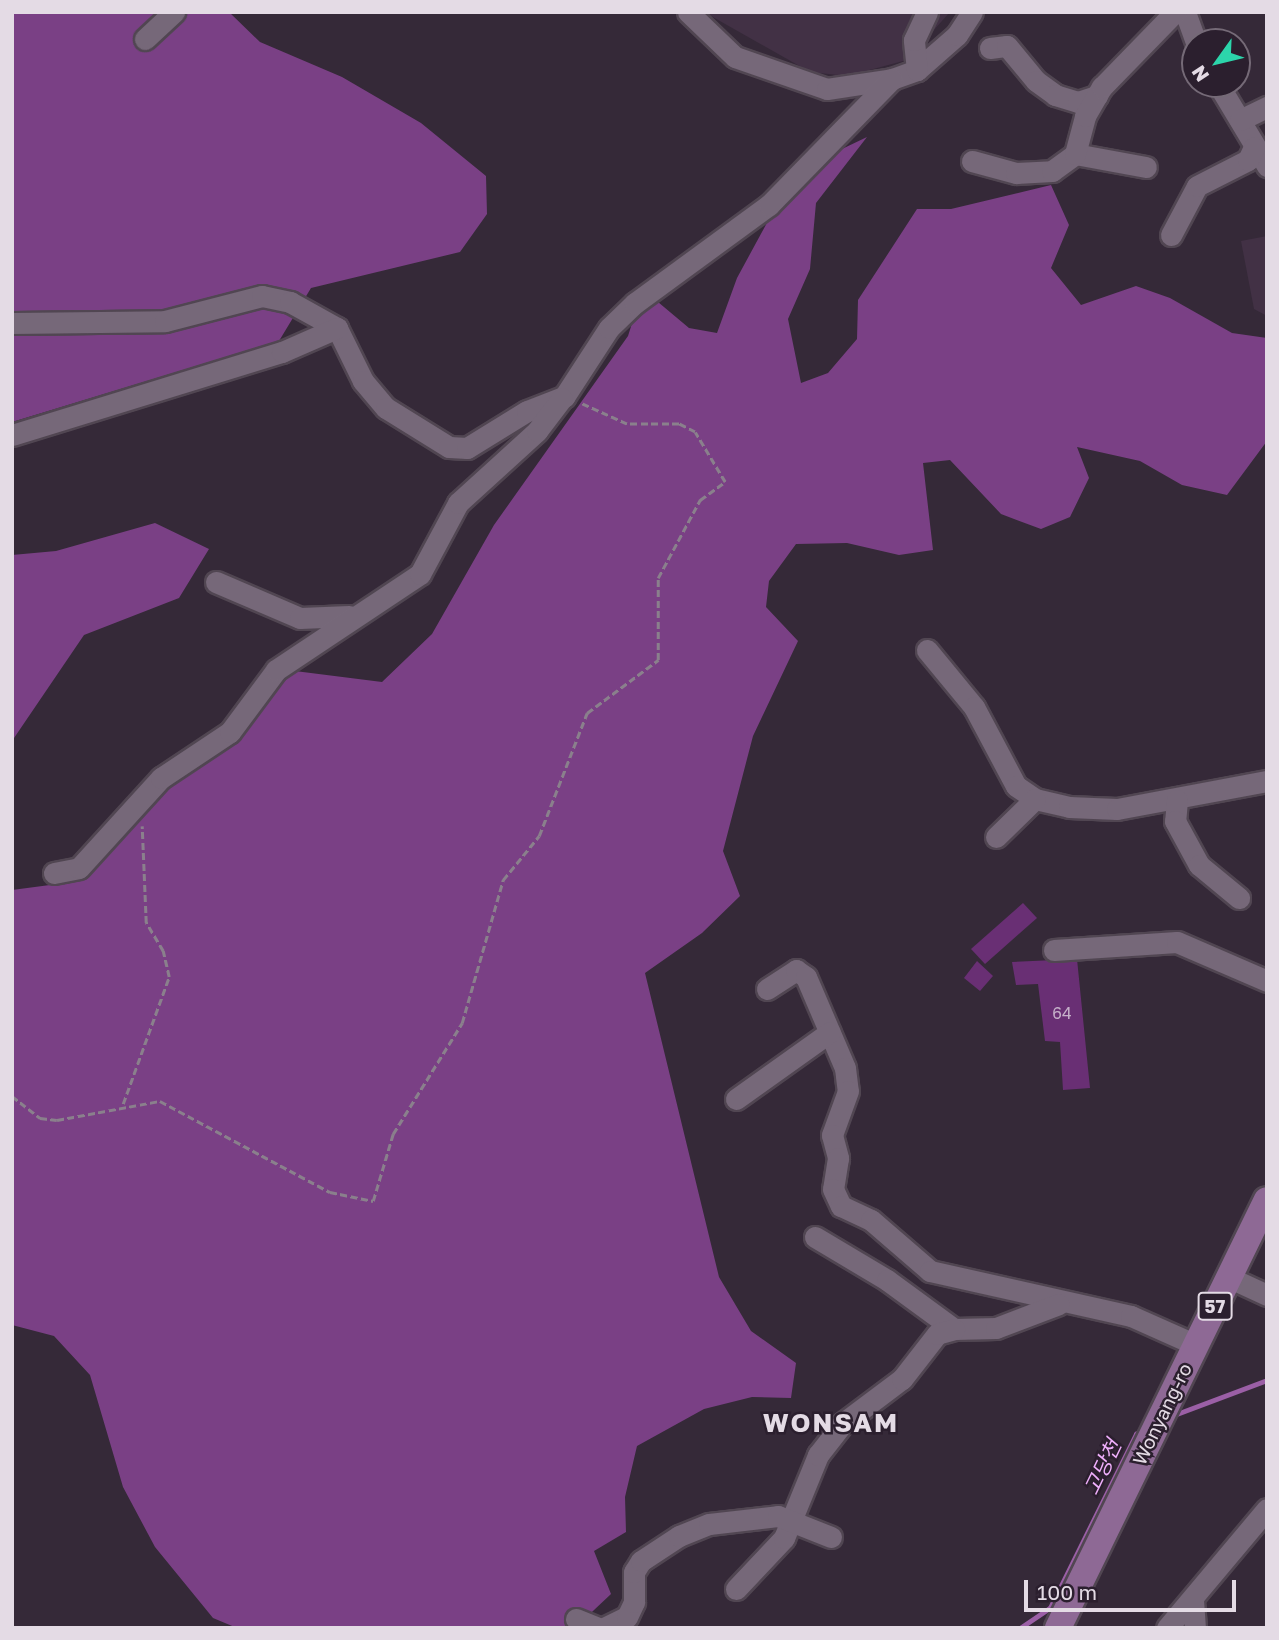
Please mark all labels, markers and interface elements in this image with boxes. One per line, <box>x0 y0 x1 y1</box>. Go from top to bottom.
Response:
north arrow <box>1181 28 1251 98</box>
text: N <box>1186 61 1213 86</box>
house number: 64 <box>1052 1003 1072 1023</box>
road number: 57 <box>1198 1292 1232 1321</box>
street label: Wonyang-ro <box>1128 1359 1196 1469</box>
district label: WONSAM <box>764 1407 898 1439</box>
water label: 고당천 <box>1078 1435 1126 1499</box>
scale bar <box>1027 1566 1239 1610</box>
text: 100 m <box>1037 1579 1097 1605</box>

